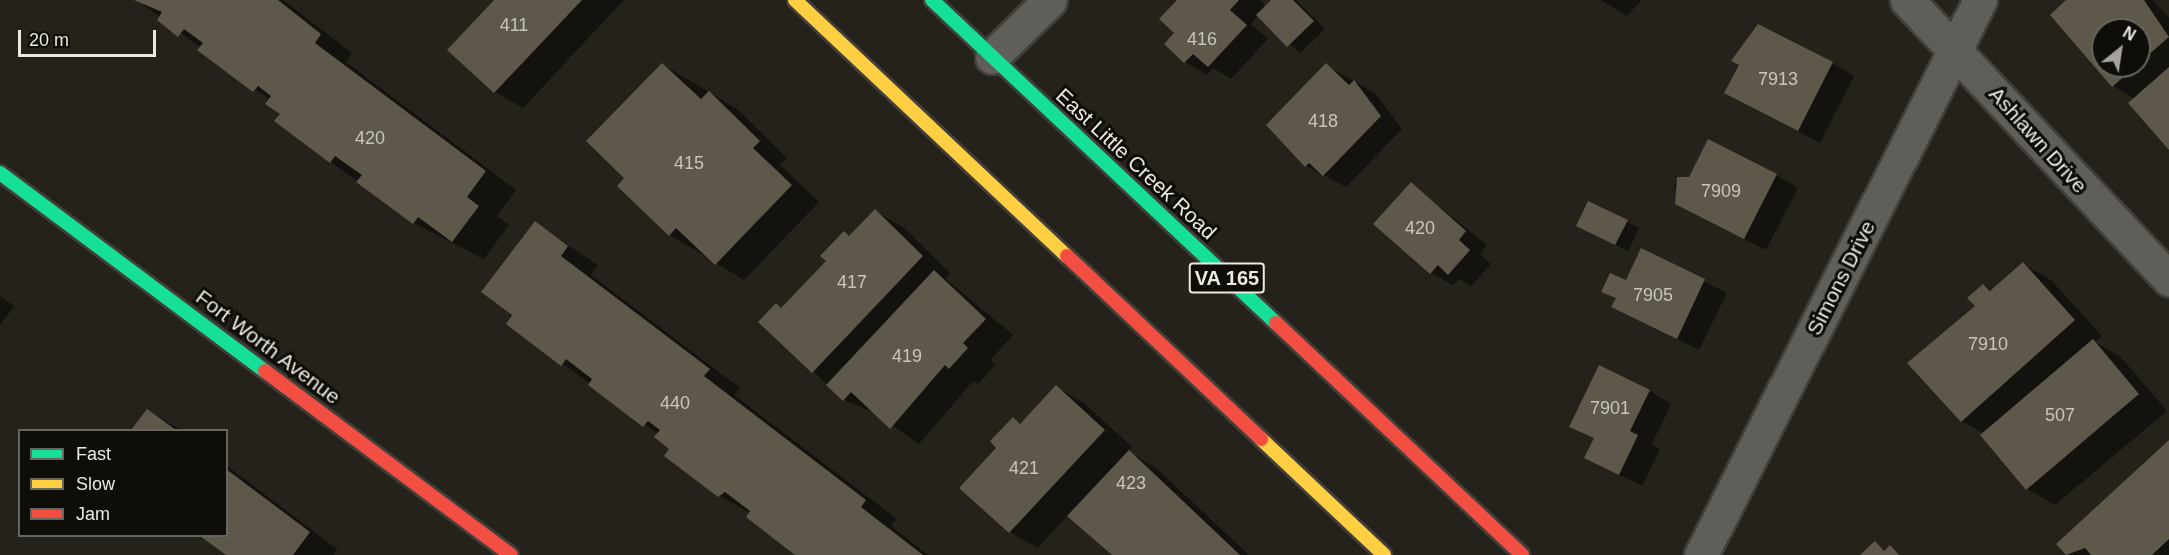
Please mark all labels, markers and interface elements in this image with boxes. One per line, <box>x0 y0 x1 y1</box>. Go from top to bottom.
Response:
house number: 411 <box>500 14 528 36</box>
scale bar <box>21 18 159 56</box>
north arrow <box>2091 18 2151 78</box>
text: N <box>2120 23 2139 44</box>
house number: 416 <box>1187 28 1217 50</box>
text: 20 m <box>29 30 69 50</box>
house number: 7913 <box>1758 68 1798 90</box>
street label: Ashlawn Drive <box>1984 82 2092 198</box>
street label: East Little Creek Road <box>1051 83 1221 245</box>
house number: 418 <box>1308 110 1338 132</box>
house number: 420 <box>355 127 385 149</box>
house number: 415 <box>674 152 704 174</box>
house number: 7909 <box>1701 180 1741 202</box>
house number: 420 <box>1405 217 1435 239</box>
street label: Simons Drive <box>1801 217 1881 339</box>
road number: VA 165 <box>1188 261 1266 295</box>
house number: 417 <box>837 271 867 293</box>
street label: Fort Worth Avenue <box>190 284 346 410</box>
house number: 7905 <box>1633 284 1673 306</box>
house number: 7910 <box>1968 333 2008 355</box>
house number: 419 <box>892 345 922 367</box>
house number: 440 <box>660 392 690 414</box>
house number: 7901 <box>1590 397 1630 419</box>
house number: 507 <box>2045 404 2075 426</box>
legend <box>18 429 228 537</box>
text: Fast <box>76 444 111 464</box>
house number: 421 <box>1009 457 1039 479</box>
house number: 423 <box>1116 472 1146 494</box>
text: Slow <box>76 474 115 494</box>
text: Jam <box>76 504 110 524</box>

